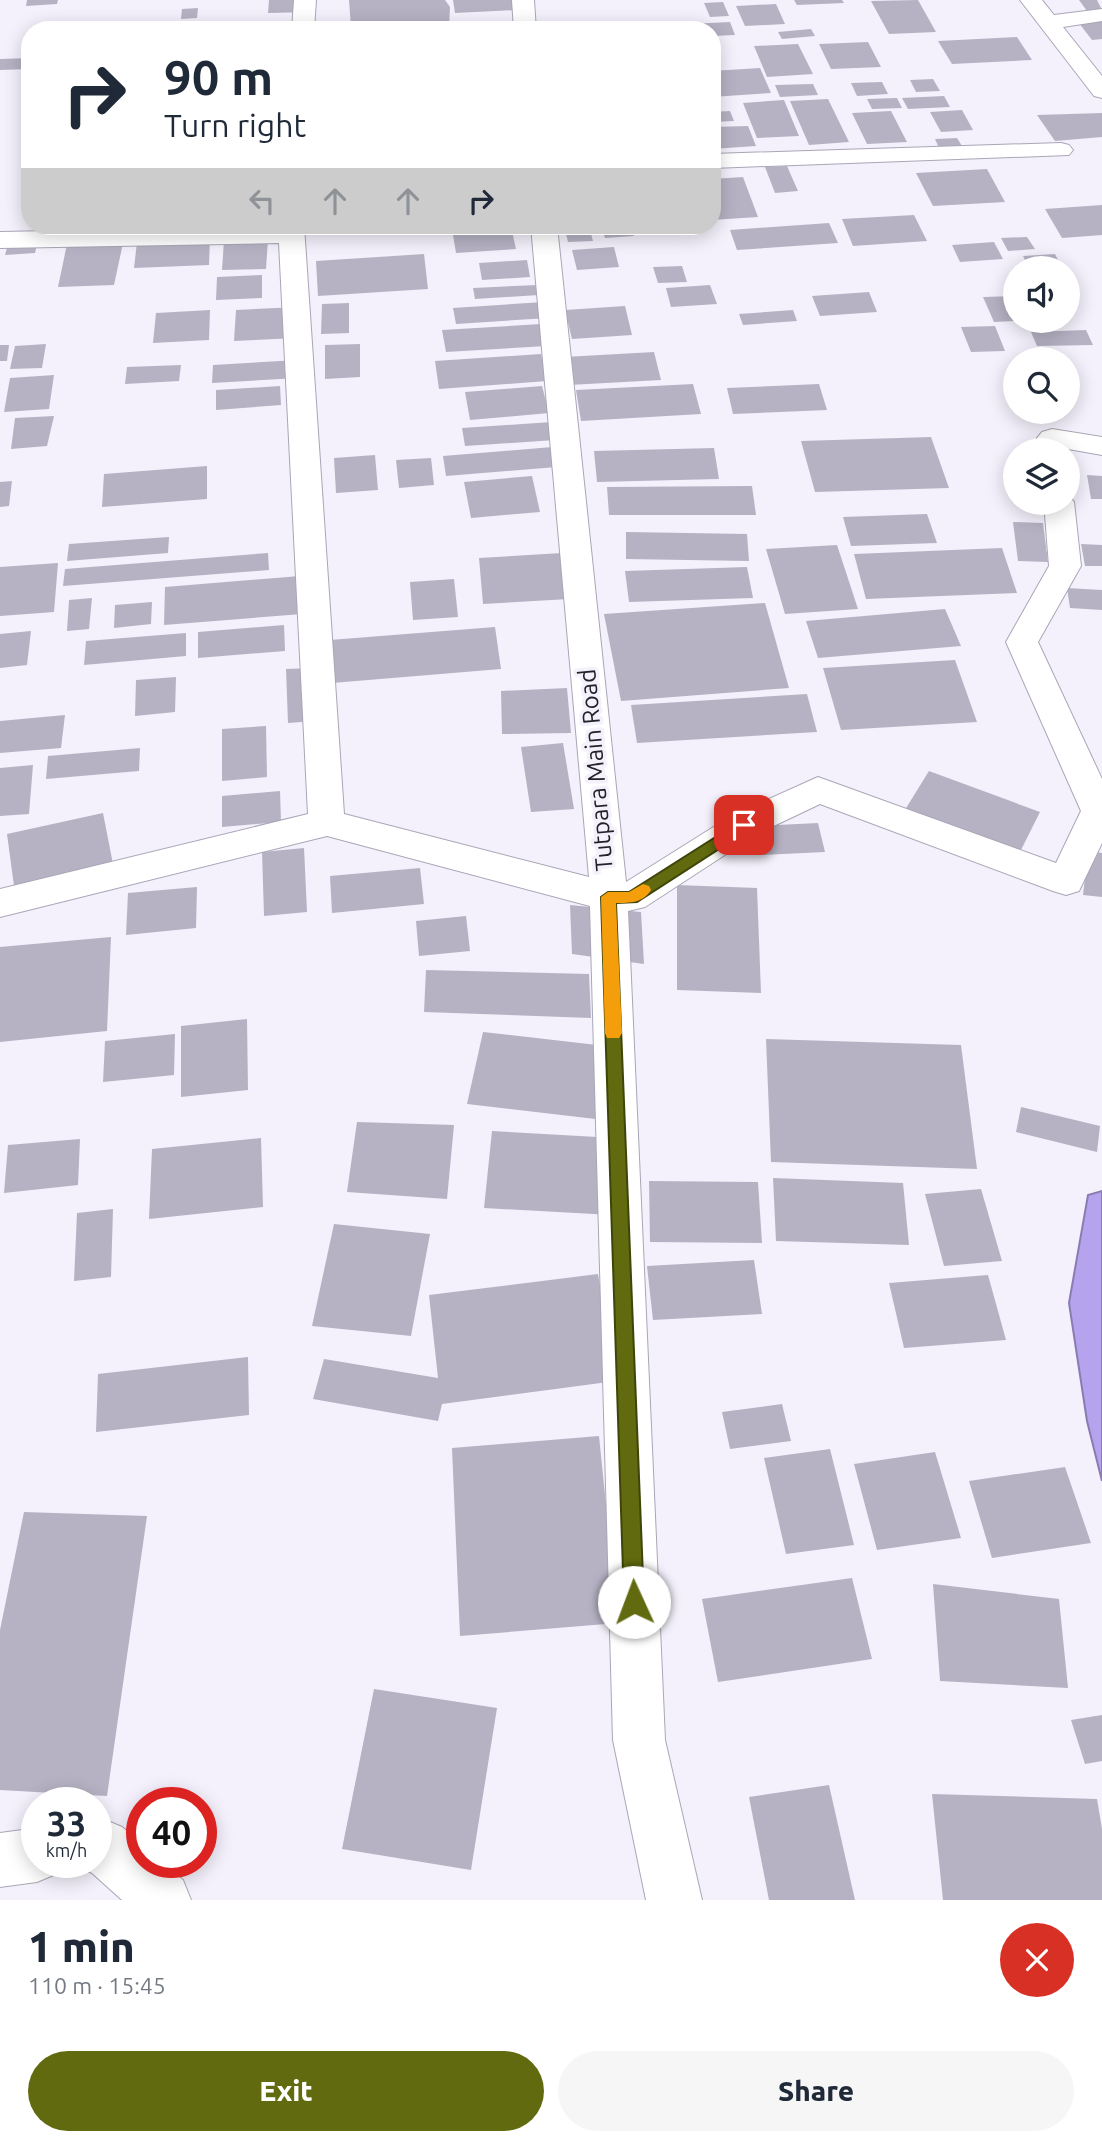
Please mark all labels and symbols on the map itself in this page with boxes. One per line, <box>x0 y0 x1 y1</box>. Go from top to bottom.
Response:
street label: Tutpara Main Road <box>573 668 618 872</box>
pin <box>714 795 774 855</box>
position arrow <box>597 1565 671 1639</box>
speed limit sign: 40 <box>126 1787 217 1878</box>

